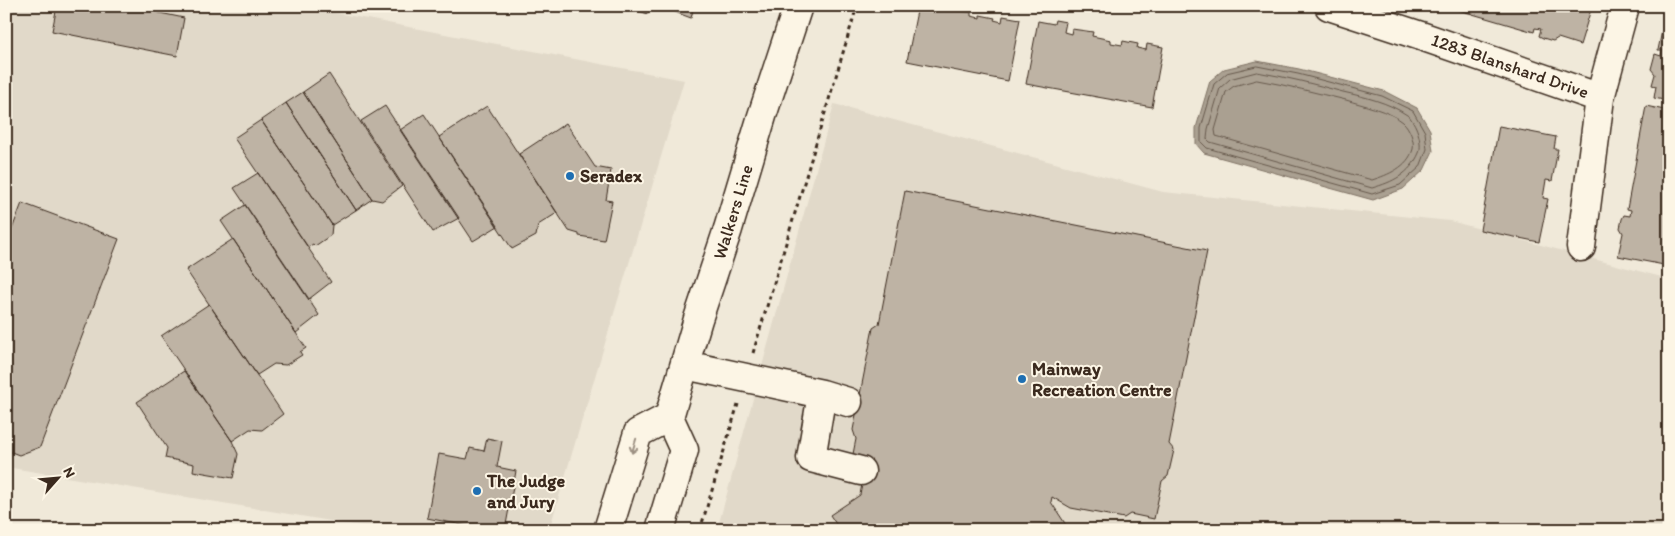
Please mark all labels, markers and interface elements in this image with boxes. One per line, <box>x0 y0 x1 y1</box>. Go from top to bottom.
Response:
street label: 1283 Blanshard Drive <box>1428 29 1592 103</box>
street label: Walkers Line <box>708 162 758 262</box>
place label: Seradex <box>580 165 643 187</box>
marker: Seradex <box>564 170 576 182</box>
place label: Mainway Recreation Centre <box>1032 358 1172 401</box>
marker: Mainway Recreation Centre <box>1016 373 1028 385</box>
one-way arrow <box>628 438 638 454</box>
north arrow <box>32 454 82 504</box>
text: N <box>59 464 79 480</box>
place label: The Judge and Jury <box>486 470 565 513</box>
marker: The Judge and Jury <box>471 485 483 497</box>

